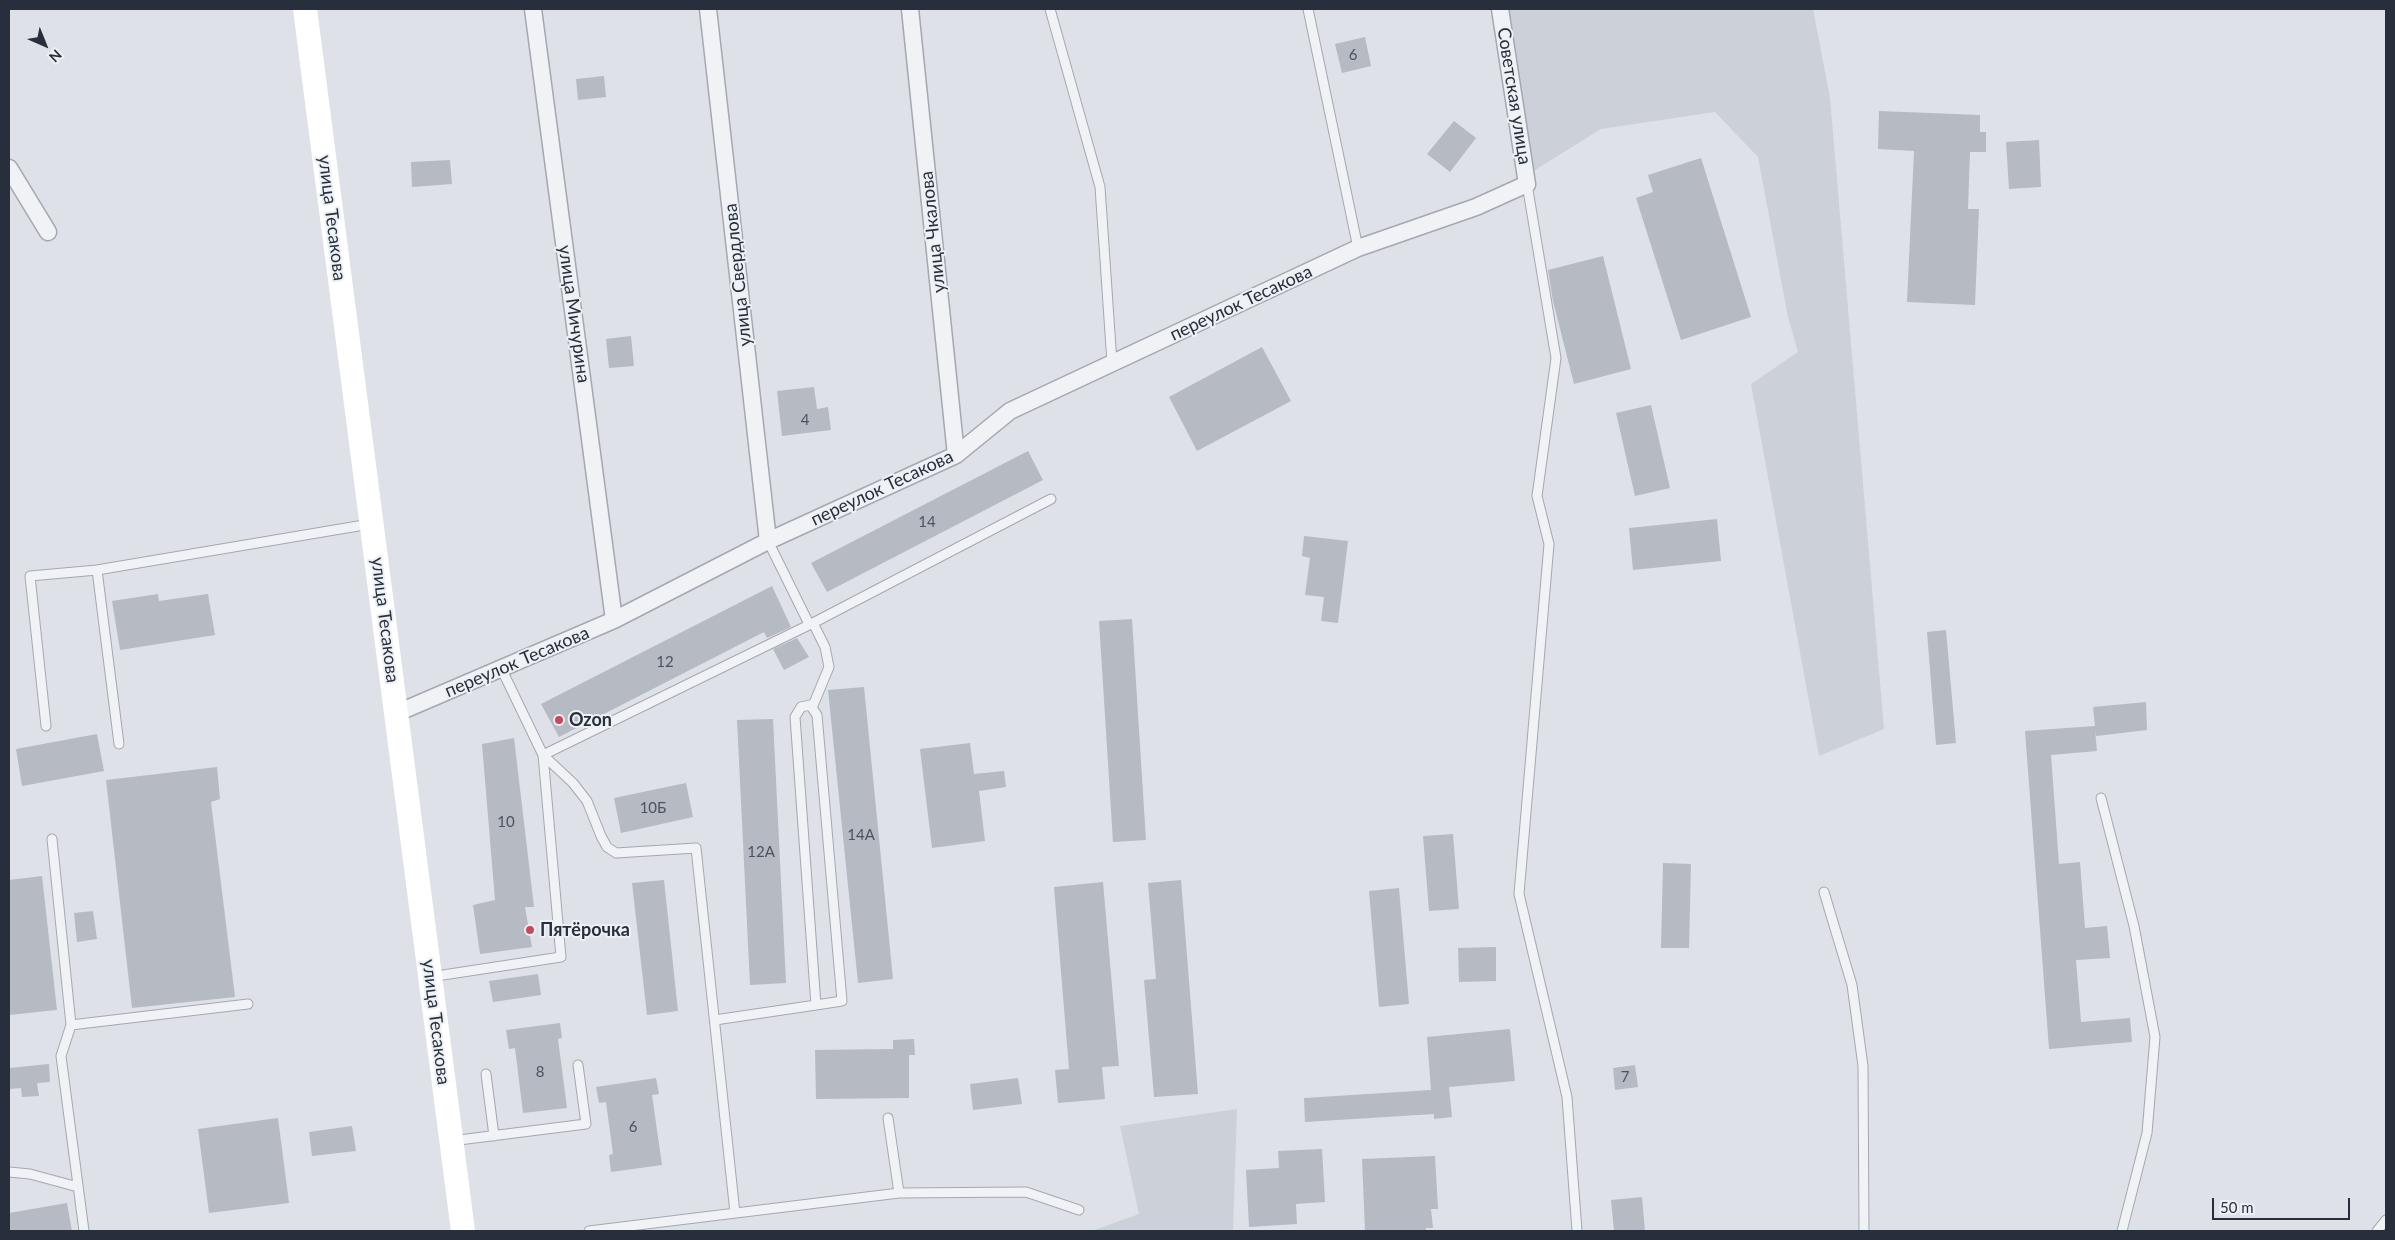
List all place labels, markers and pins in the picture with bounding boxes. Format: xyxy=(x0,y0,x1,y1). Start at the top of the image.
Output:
place label: Ozon xyxy=(569,709,612,731)
marker: Ozon xyxy=(553,714,565,726)
place label: Пятёрочка xyxy=(540,919,630,941)
marker: Пятёрочка xyxy=(524,924,536,936)

